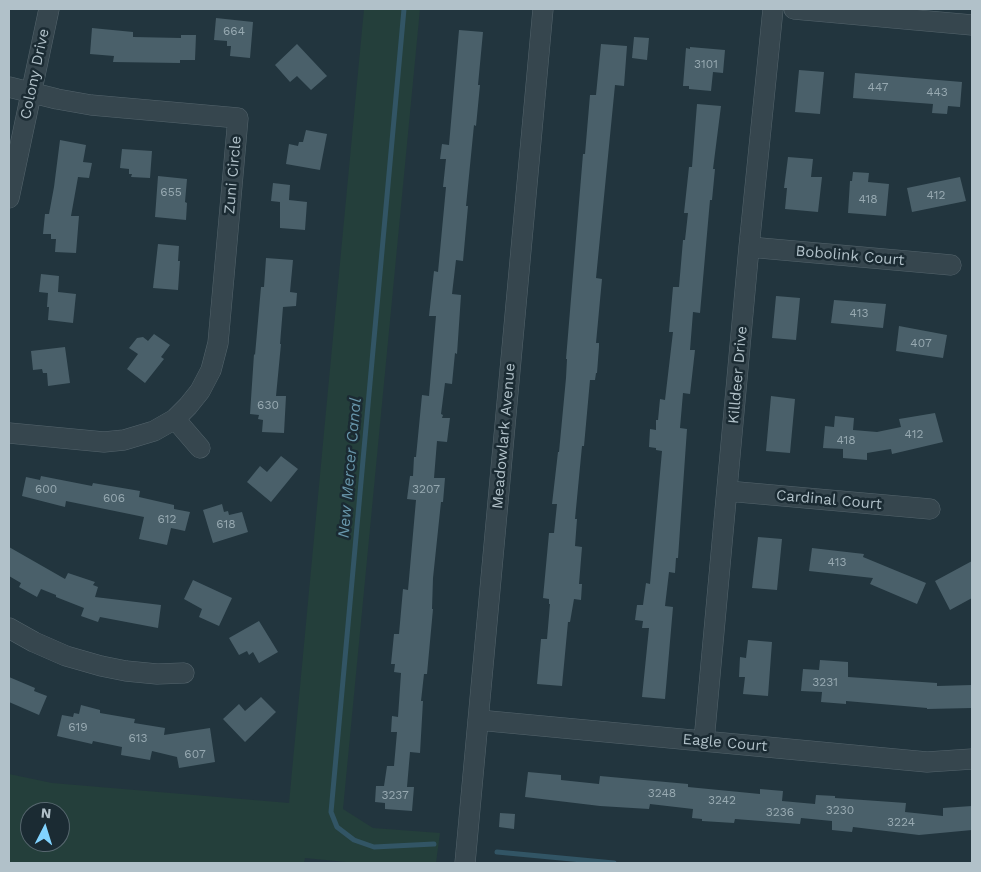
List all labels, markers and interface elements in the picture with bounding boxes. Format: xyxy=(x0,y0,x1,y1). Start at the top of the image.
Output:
house number: 664 xyxy=(223,24,245,38)
street label: Colony Drive xyxy=(17,27,53,121)
house number: 3101 xyxy=(694,57,718,71)
house number: 447 xyxy=(868,80,888,94)
house number: 443 xyxy=(926,85,948,99)
street label: Zuni Circle xyxy=(221,135,245,215)
house number: 655 xyxy=(160,185,182,199)
house number: 412 xyxy=(927,188,945,202)
house number: 418 xyxy=(858,192,878,206)
street label: Bobolink Court xyxy=(795,242,905,270)
house number: 413 xyxy=(850,306,868,320)
street label: Killdeer Drive xyxy=(725,325,751,425)
house number: 407 xyxy=(910,336,932,350)
street label: Meadowlark Avenue xyxy=(489,362,519,510)
water label: New Mercer Canal xyxy=(334,397,366,539)
house number: 630 xyxy=(257,398,279,412)
house number: 412 xyxy=(905,427,923,441)
house number: 418 xyxy=(836,433,856,447)
house number: 600 xyxy=(35,482,57,496)
house number: 3207 xyxy=(412,482,440,496)
street label: Cardinal Court xyxy=(775,486,883,514)
house number: 606 xyxy=(103,491,125,505)
house number: 612 xyxy=(158,512,176,526)
house number: 618 xyxy=(216,517,236,531)
house number: 413 xyxy=(828,555,846,569)
house number: 3231 xyxy=(812,675,838,689)
house number: 619 xyxy=(68,720,88,734)
street label: Eagle Court xyxy=(682,730,768,756)
house number: 613 xyxy=(129,731,147,745)
house number: 607 xyxy=(184,747,206,761)
house number: 3248 xyxy=(648,786,676,800)
house number: 3237 xyxy=(381,788,409,802)
house number: 3242 xyxy=(708,793,736,807)
north arrow xyxy=(20,802,70,852)
house number: 3230 xyxy=(826,803,854,817)
text: N xyxy=(40,805,52,821)
house number: 3236 xyxy=(766,805,794,819)
house number: 3224 xyxy=(887,815,915,829)

